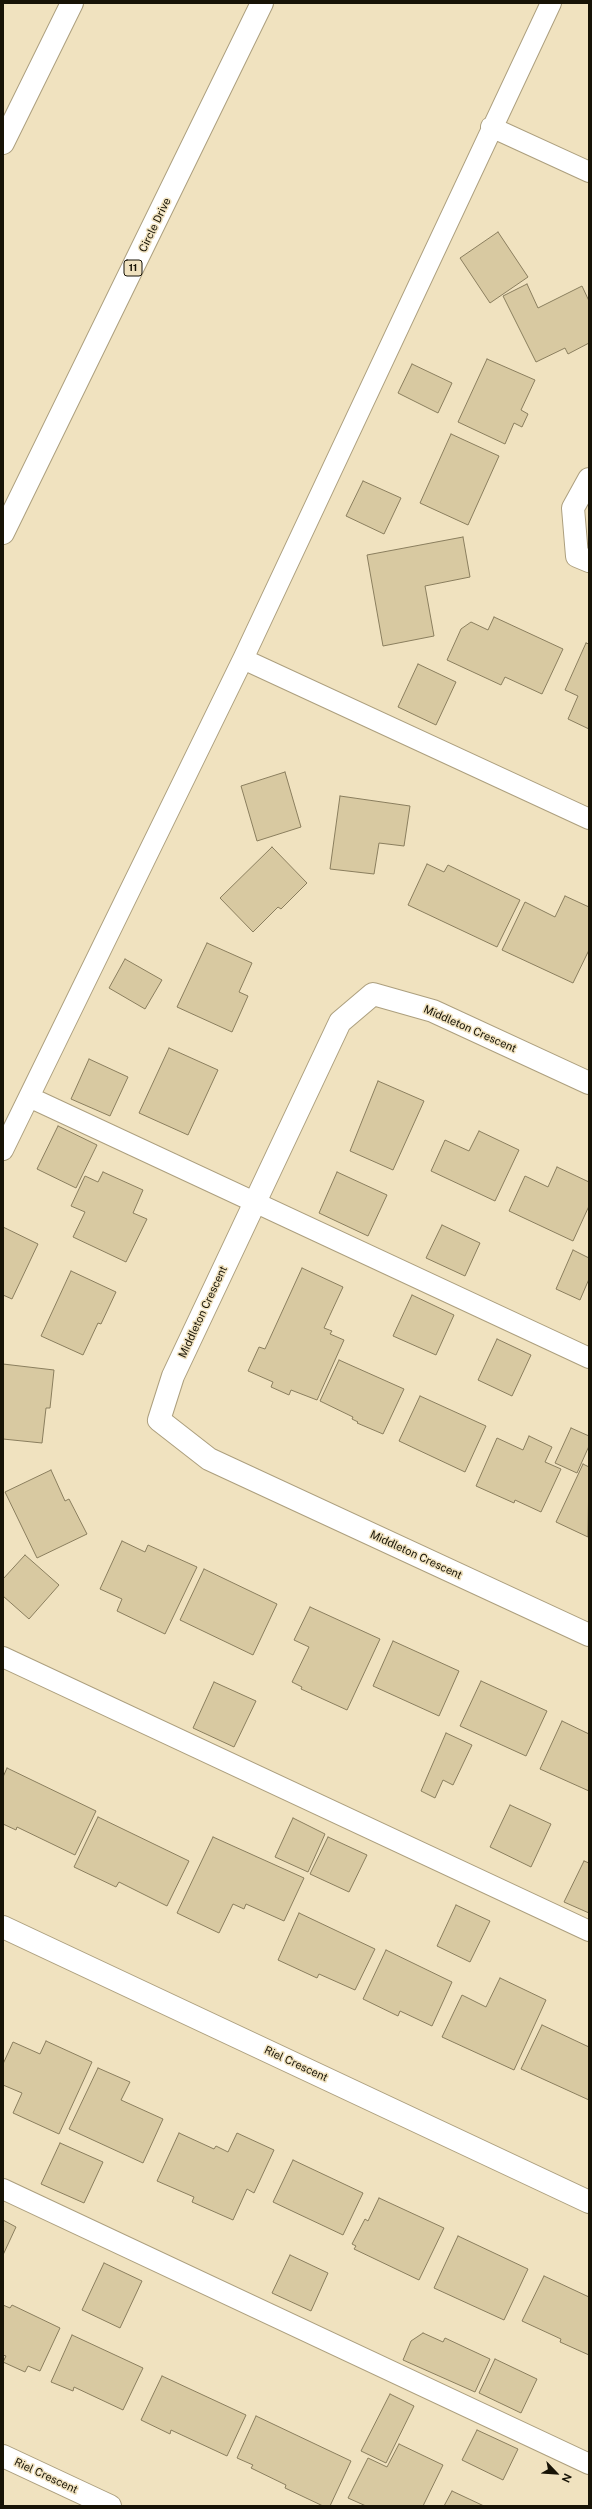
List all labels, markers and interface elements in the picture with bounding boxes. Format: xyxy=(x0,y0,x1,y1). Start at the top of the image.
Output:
street label: Circle Drive xyxy=(136,196,174,254)
road number: 11 xyxy=(124,260,142,276)
street label: Middleton Crescent xyxy=(422,1003,518,1055)
street label: Middleton Crescent xyxy=(176,1264,230,1360)
street label: Middleton Crescent xyxy=(368,1528,464,1582)
street label: Riel Crescent xyxy=(262,2044,330,2084)
north arrow xyxy=(536,2453,576,2493)
street label: Riel Crescent xyxy=(12,2456,80,2496)
text: N xyxy=(560,2472,574,2485)

